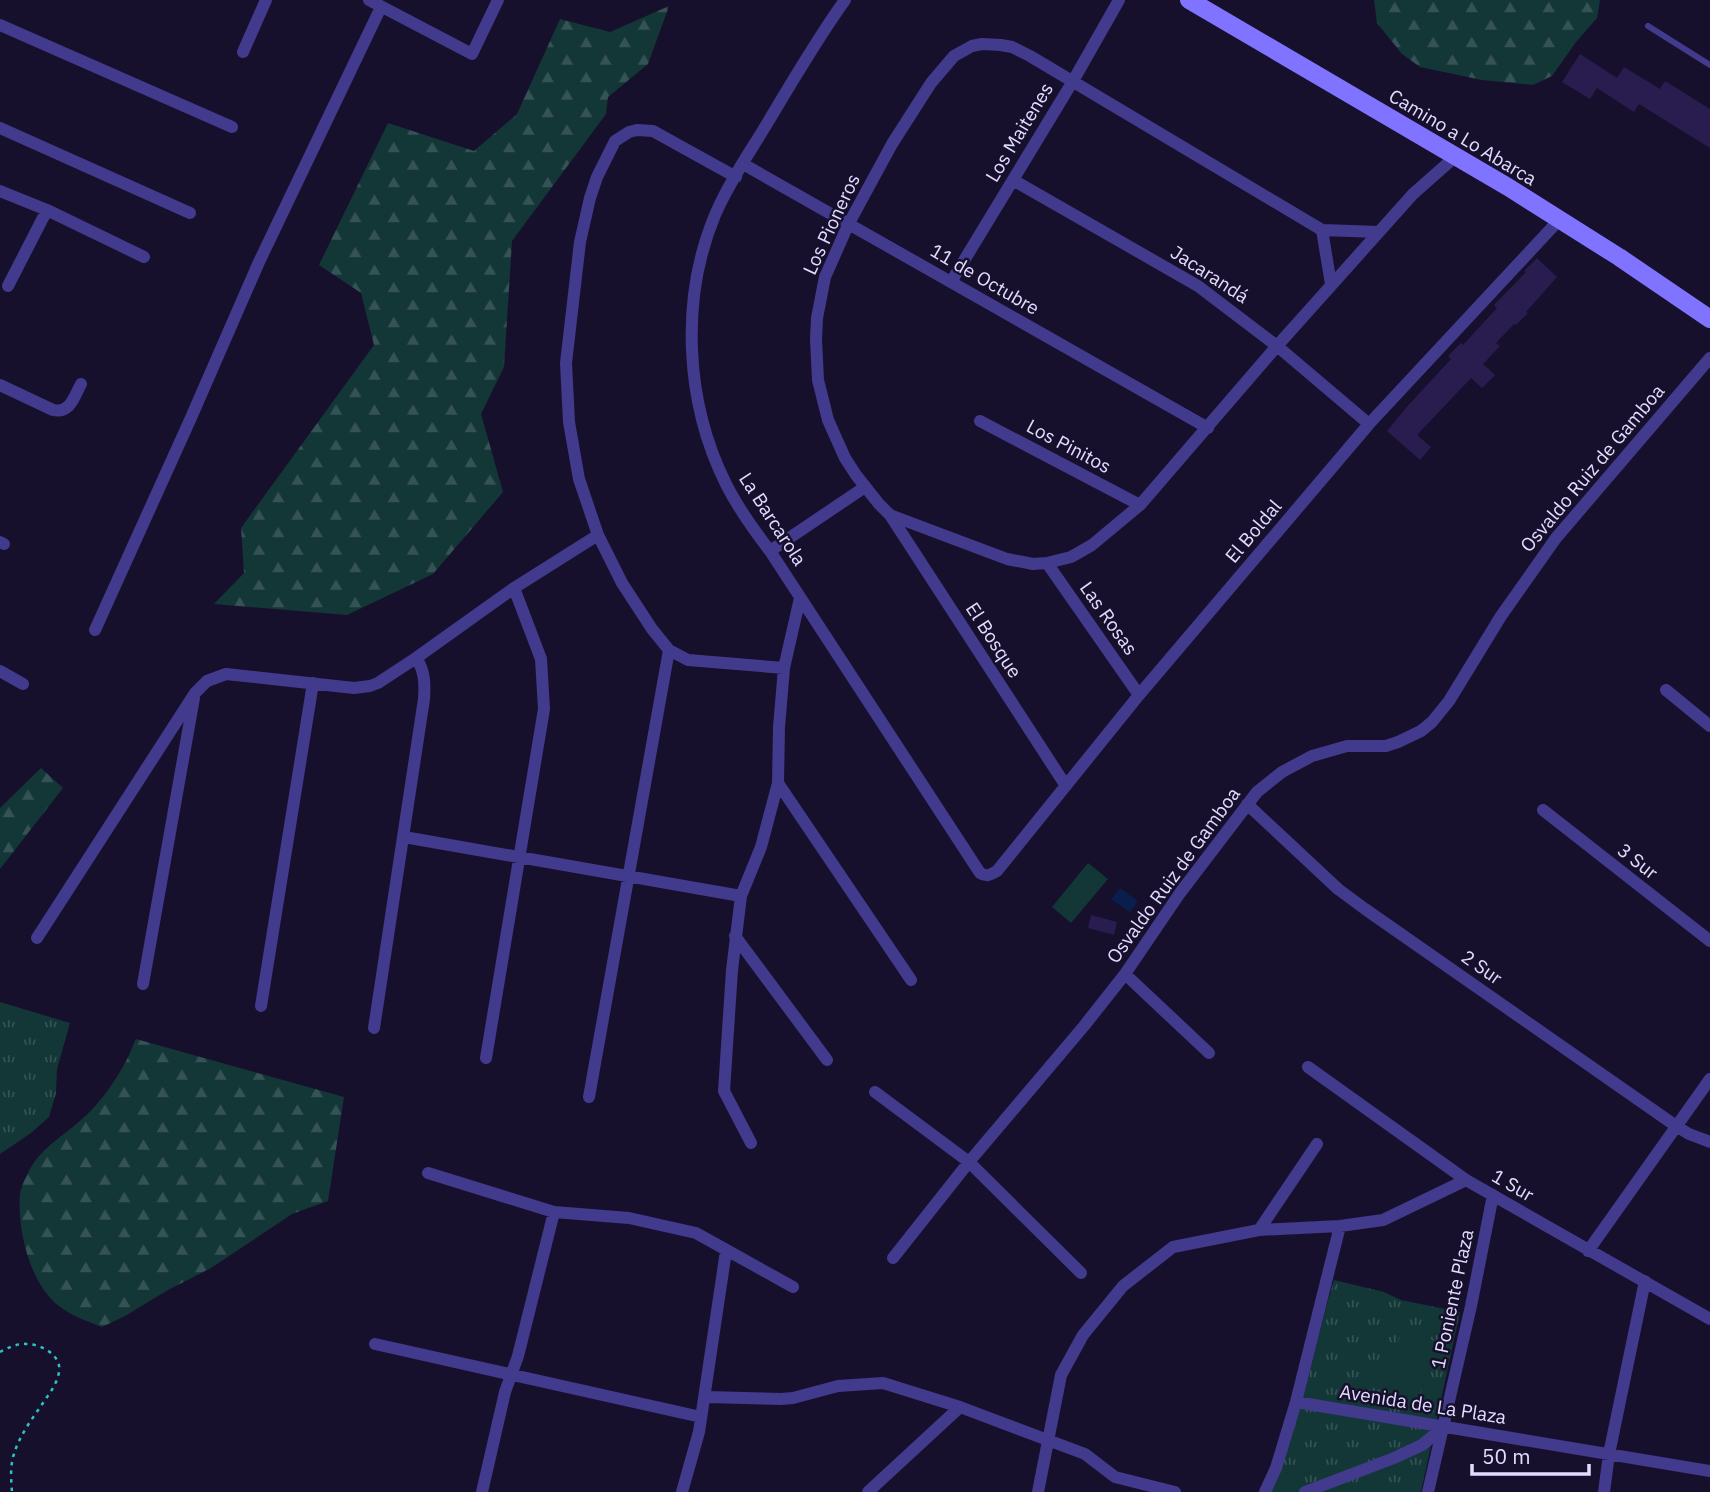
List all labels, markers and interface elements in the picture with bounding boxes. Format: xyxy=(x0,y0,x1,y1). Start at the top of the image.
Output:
street label: Los Maitenes xyxy=(980,78,1058,186)
street label: Camino a Lo Abarca xyxy=(1385,83,1541,191)
street label: Los Pioneros xyxy=(797,170,865,278)
street label: 11 de Octubre xyxy=(926,238,1044,320)
street label: Jacarandá xyxy=(1166,240,1254,308)
street label: Osvaldo Ruiz de Gamboa xyxy=(1515,379,1669,557)
street label: Los Pinitos xyxy=(1023,414,1115,478)
street label: La Barcarola xyxy=(734,468,812,570)
street label: El Boldal xyxy=(1220,494,1286,568)
street label: Las Rosas xyxy=(1075,576,1143,660)
street label: El Bosque xyxy=(961,598,1027,682)
street label: Osvaldo Ruiz de Gamboa xyxy=(1101,782,1245,968)
street label: 3 Sur xyxy=(1613,838,1663,884)
street label: 2 Sur xyxy=(1457,944,1507,990)
street label: 1 Sur xyxy=(1488,1163,1538,1207)
street label: 1 Poniente Plaza xyxy=(1426,1227,1478,1371)
street label: Avenida de La Plaza xyxy=(1338,1379,1508,1429)
scale bar xyxy=(1472,1432,1589,1476)
text: 50 m xyxy=(1482,1442,1531,1470)

